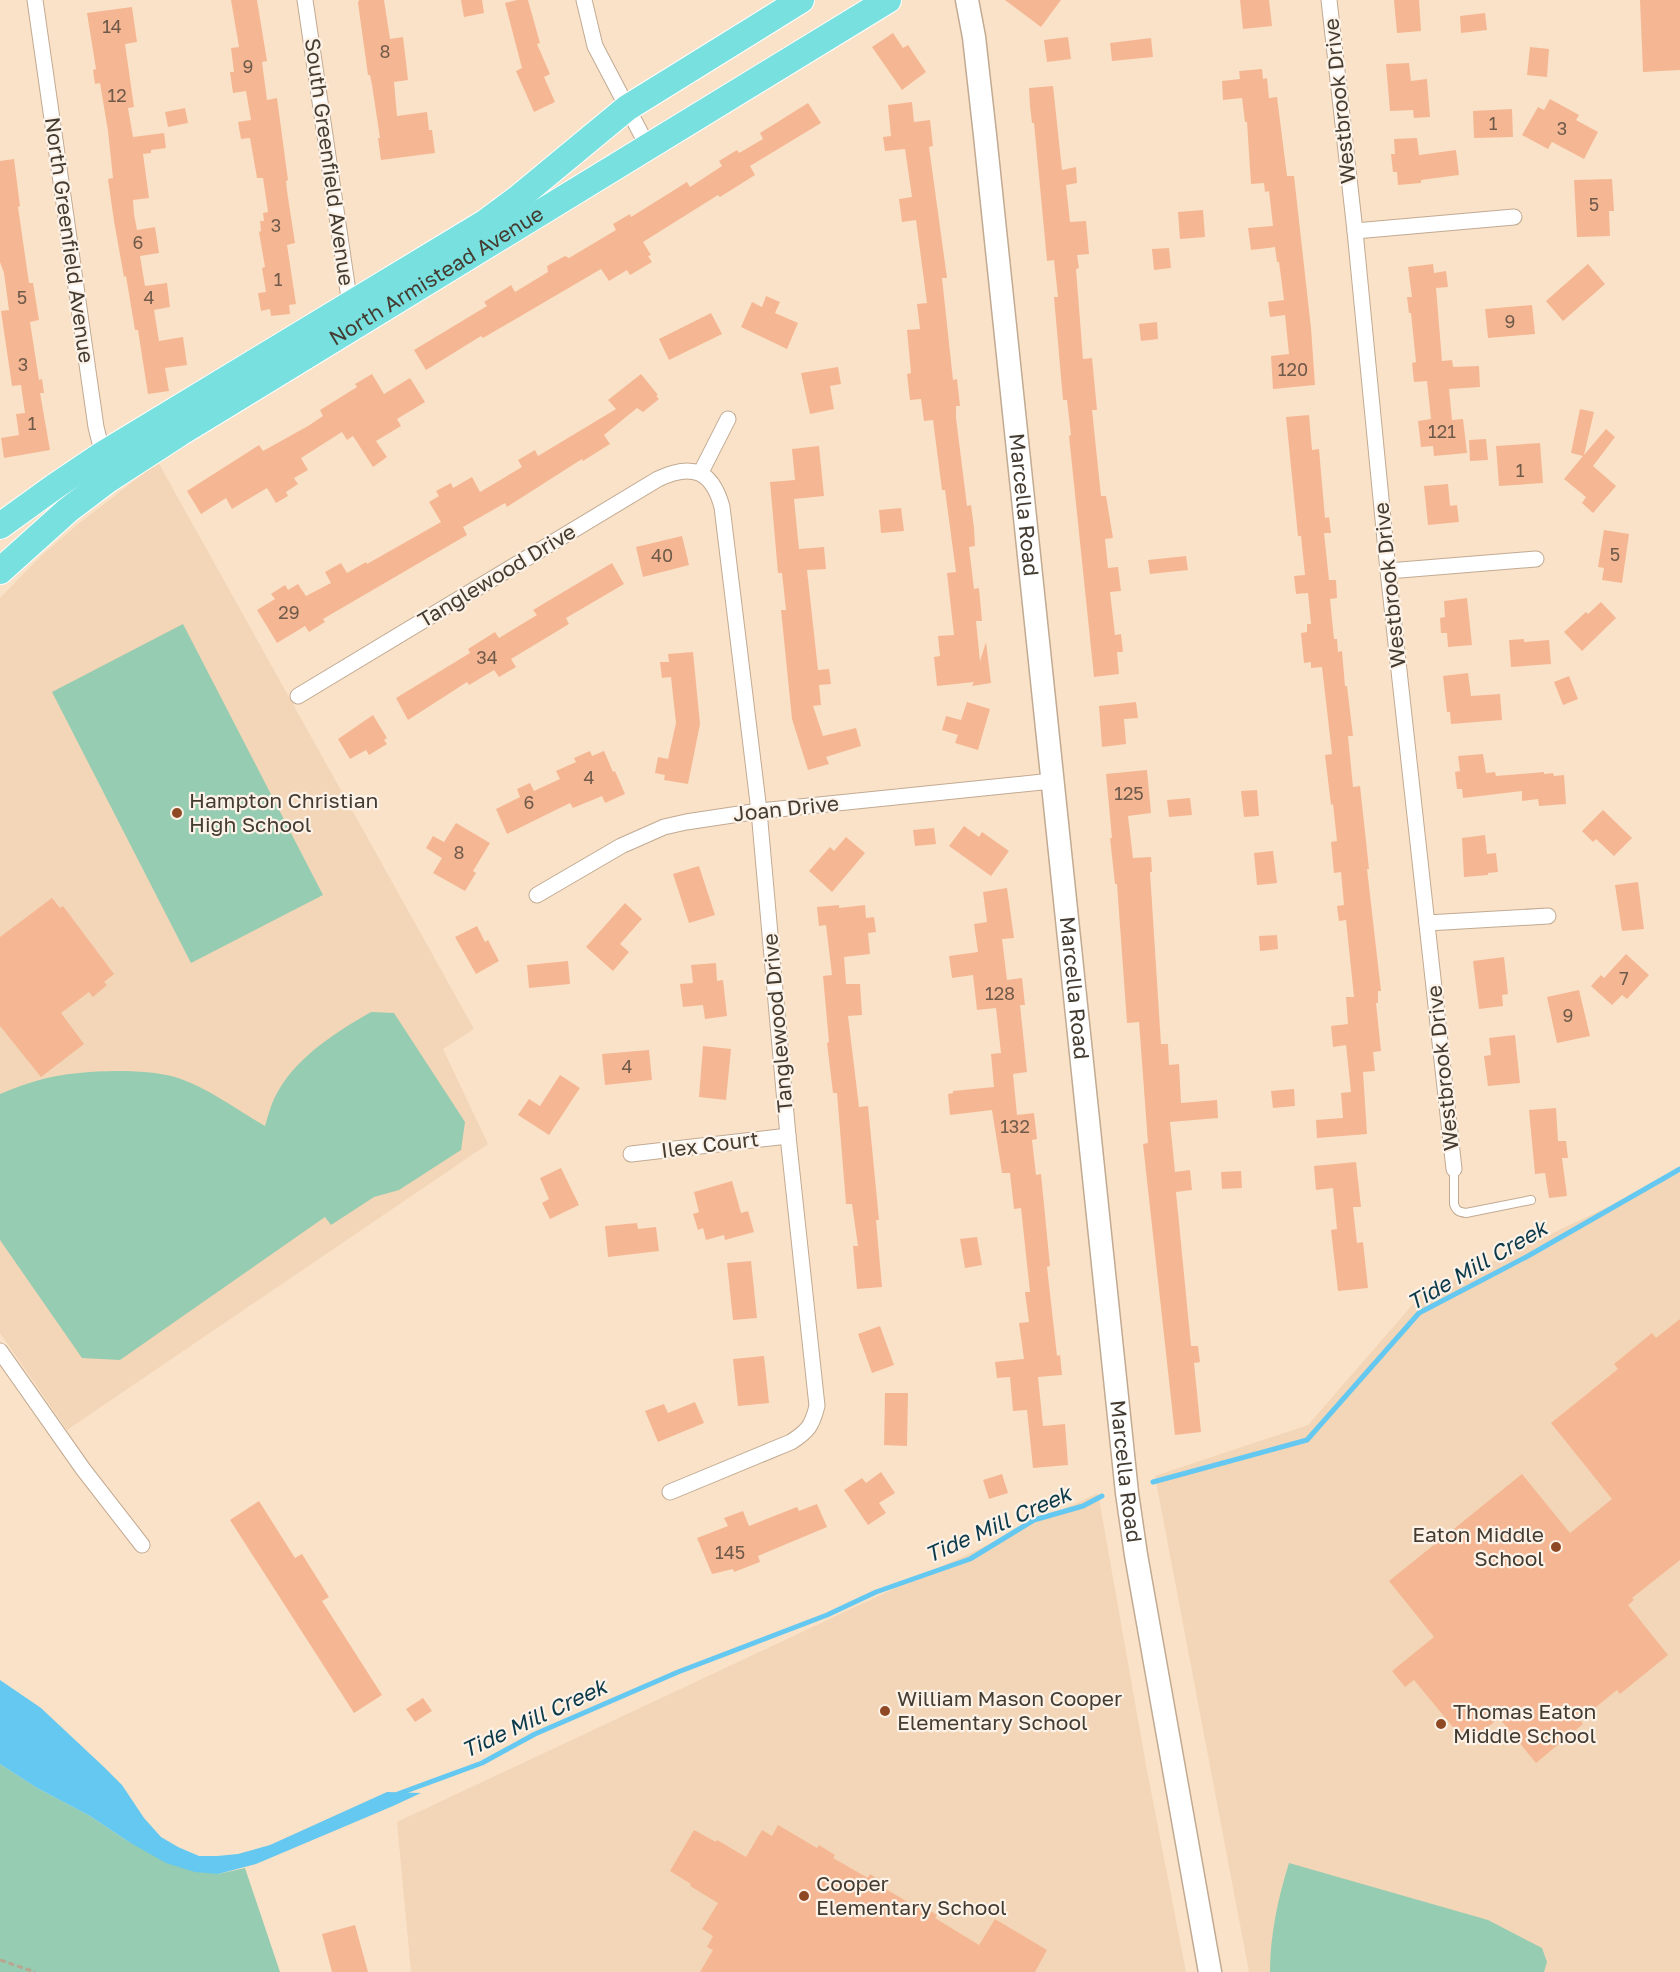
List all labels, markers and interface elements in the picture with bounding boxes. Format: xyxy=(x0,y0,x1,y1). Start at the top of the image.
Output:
house number: 14 xyxy=(102,15,122,37)
street label: Westbrook Drive xyxy=(1317,17,1361,185)
street label: South Greenfield Avenue xyxy=(300,36,360,287)
house number: 8 xyxy=(380,40,390,62)
house number: 9 xyxy=(243,55,253,77)
house number: 12 xyxy=(107,84,127,106)
house number: 1 xyxy=(1489,112,1498,134)
street label: North Greenfield Avenue xyxy=(40,115,100,365)
house number: 3 xyxy=(1557,117,1567,139)
house number: 5 xyxy=(1589,193,1599,215)
street label: North Armistead Avenue xyxy=(324,200,548,351)
house number: 3 xyxy=(271,214,281,236)
house number: 6 xyxy=(133,231,143,253)
house number: 1 xyxy=(274,268,283,290)
house number: 5 xyxy=(17,286,27,308)
house number: 4 xyxy=(144,286,155,308)
house number: 9 xyxy=(1505,310,1515,332)
house number: 3 xyxy=(18,353,28,375)
house number: 120 xyxy=(1278,358,1308,380)
house number: 1 xyxy=(28,412,37,434)
house number: 121 xyxy=(1428,420,1456,442)
street label: Marcella Road xyxy=(1004,432,1045,577)
house number: 1 xyxy=(1516,459,1525,481)
street label: Westbrook Drive xyxy=(1367,501,1411,669)
street label: Tanglewood Drive xyxy=(413,518,580,633)
house number: 5 xyxy=(1610,543,1620,565)
house number: 40 xyxy=(651,544,673,566)
house number: 29 xyxy=(278,601,300,623)
house number: 34 xyxy=(476,646,498,668)
house number: 4 xyxy=(584,766,595,788)
house number: 125 xyxy=(1114,782,1144,804)
place label: Hampton Christian High School xyxy=(189,787,378,837)
street label: Joan Drive xyxy=(732,790,840,826)
house number: 6 xyxy=(524,791,534,813)
marker: Hampton Christian High School xyxy=(170,806,184,820)
house number: 8 xyxy=(454,841,464,863)
street label: Marcella Road xyxy=(1055,915,1096,1061)
street label: Tanglewood Drive xyxy=(756,933,798,1114)
house number: 7 xyxy=(1619,967,1629,989)
house number: 128 xyxy=(985,982,1015,1004)
street label: Westbrook Drive xyxy=(1420,984,1464,1152)
house number: 9 xyxy=(1563,1004,1573,1026)
house number: 4 xyxy=(622,1055,633,1077)
house number: 132 xyxy=(1000,1115,1030,1137)
street label: Ilex Court xyxy=(660,1125,760,1163)
water label: Tide Mill Creek xyxy=(1402,1212,1554,1316)
street label: Marcella Road xyxy=(1105,1399,1148,1544)
water label: Tide Mill Creek xyxy=(921,1478,1077,1568)
place label: Eaton Middle School xyxy=(1412,1521,1544,1571)
marker: Eaton Middle School xyxy=(1549,1540,1563,1554)
house number: 145 xyxy=(715,1541,745,1563)
water label: Tide Mill Creek xyxy=(457,1671,613,1763)
place label: William Mason Cooper Elementary School xyxy=(897,1685,1122,1735)
place label: Thomas Eaton Middle School xyxy=(1453,1698,1597,1748)
marker: William Mason Cooper Elementary School xyxy=(878,1704,892,1718)
marker: Thomas Eaton Middle School xyxy=(1434,1717,1448,1731)
place label: Cooper Elementary School xyxy=(816,1870,1007,1920)
marker: Cooper Elementary School xyxy=(797,1889,811,1903)

